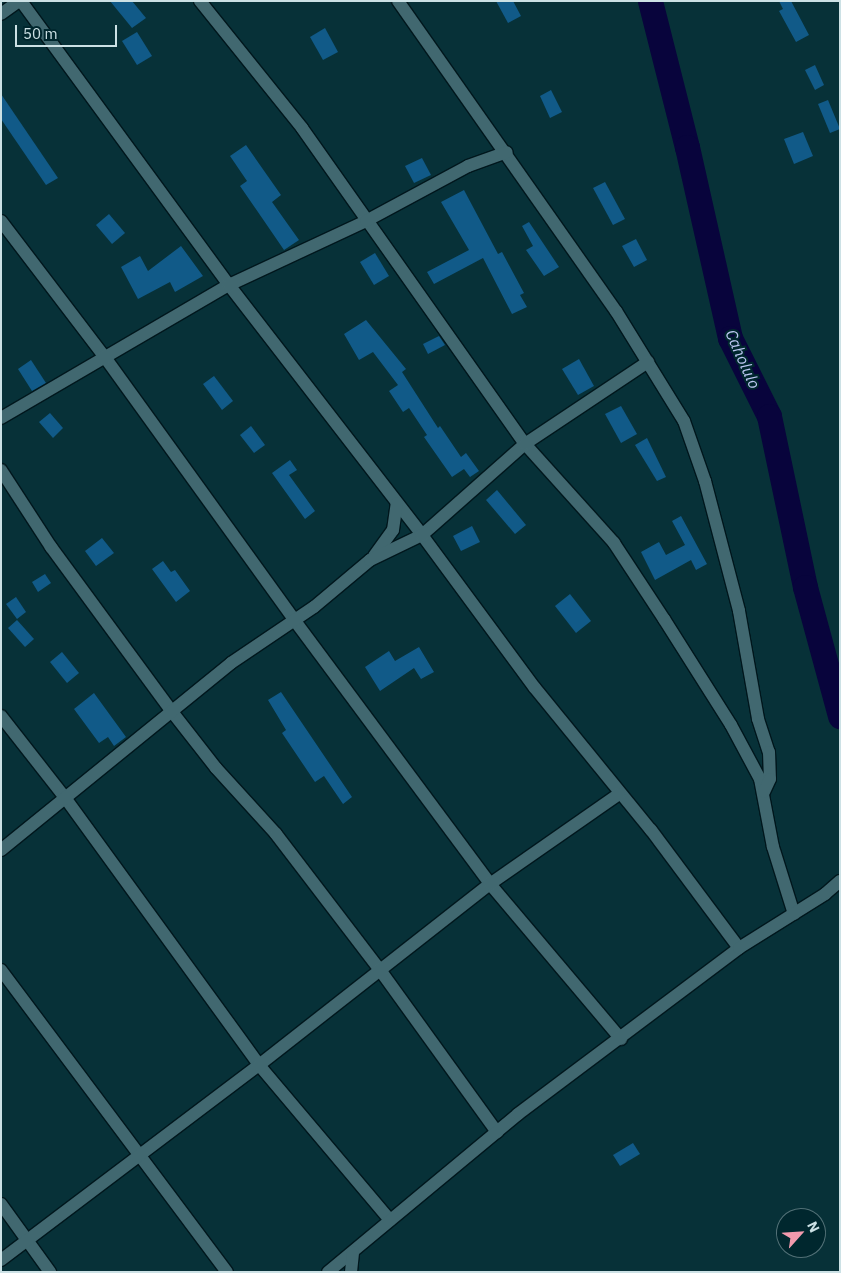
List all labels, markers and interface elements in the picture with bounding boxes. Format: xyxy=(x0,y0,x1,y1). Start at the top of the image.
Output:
scale bar xyxy=(18,15,120,47)
text: 50 m xyxy=(23,24,58,43)
water label: Caholulo xyxy=(721,326,765,392)
north arrow xyxy=(776,1208,826,1258)
text: N xyxy=(803,1218,824,1235)

